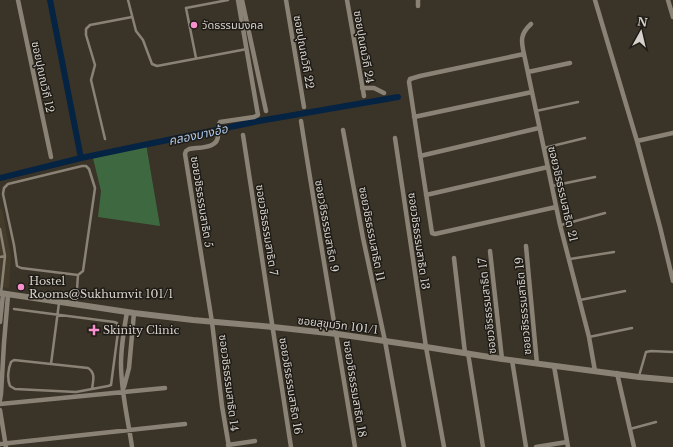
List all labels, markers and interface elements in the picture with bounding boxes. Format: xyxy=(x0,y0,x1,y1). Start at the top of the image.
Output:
street label: ซอยปุณณวิถี 24 xyxy=(351,9,377,85)
north arrow xyxy=(621,12,661,52)
street label: ซอยปุณณวิถี 22 xyxy=(291,14,317,90)
text: N xyxy=(636,14,649,30)
place label: วัดธรรมมงคล xyxy=(202,18,263,32)
marker: วัดธรรมมงคล xyxy=(189,20,199,30)
street label: ซอยปุณณวิถี 12 xyxy=(29,40,57,114)
water label: คลองบางอ้อ xyxy=(167,121,230,148)
street label: ซอยวชิรธรรมสาธิต 21 xyxy=(545,145,581,243)
street label: ซอยวชิรธรรมสาธิต 5 xyxy=(188,155,216,249)
street label: ซอยวชิรธรรมสาธิต 9 xyxy=(312,179,342,273)
street label: ซอยวชิรธรรมสาธิต 7 xyxy=(253,184,281,277)
street label: ซอยวชิรธรรมสาธิต 11 xyxy=(356,186,388,283)
street label: ซอยวชิรธรรมสาธิต 13 xyxy=(405,192,433,291)
street label: ซอยวชิรธรรมสาธิต 19 xyxy=(512,256,534,356)
street label: ซอยวชิรธรรมสาธิต 17 xyxy=(475,257,499,355)
place label: Hostel Rooms@Sukhumvit 101/1 xyxy=(29,274,173,301)
marker: Hostel Rooms@Sukhumvit 101/1 xyxy=(16,282,26,292)
street label: ซอยสุขุมวิท 101/1 xyxy=(297,313,379,337)
place label: Skinity Clinic xyxy=(103,323,179,337)
marker: Skinity Clinic xyxy=(88,324,100,336)
street label: ซอยวชิรธรรมสาธิต 14 xyxy=(216,334,242,432)
street label: ซอยวชิรธรรมสาธิต 16 xyxy=(276,336,306,436)
street label: ซอยวชิรธรรมสาธิต 18 xyxy=(340,340,370,438)

